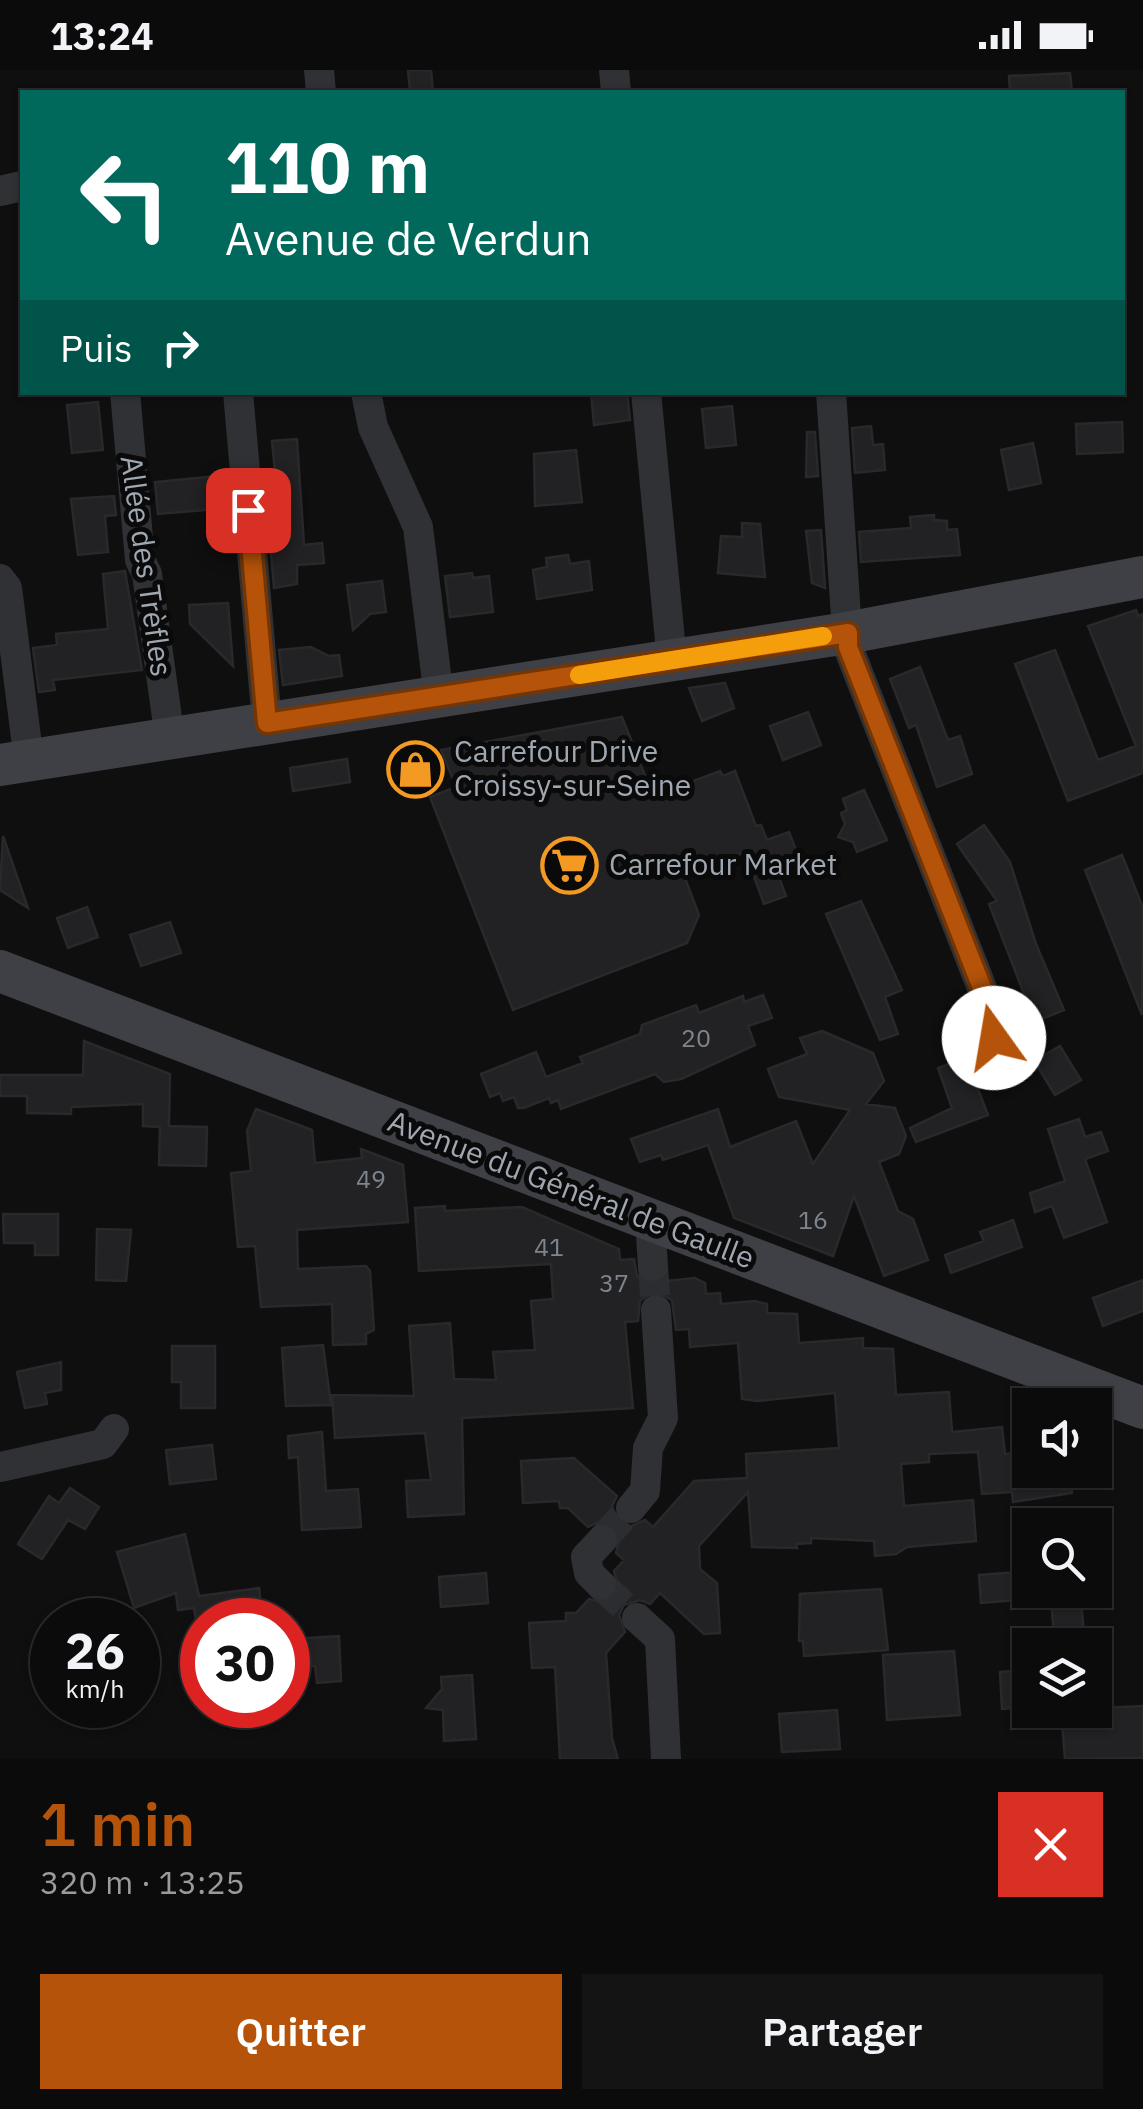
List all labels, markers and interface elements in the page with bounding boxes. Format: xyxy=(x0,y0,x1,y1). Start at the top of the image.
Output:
text: 13:24 xyxy=(50,11,154,60)
text: 110 m xyxy=(225,121,430,212)
icon: left xyxy=(60,130,190,260)
text: Avenue de Verdun xyxy=(225,209,592,267)
icon: right xyxy=(153,320,208,375)
text: Puis xyxy=(60,323,133,372)
street label: Allée des Trèfles xyxy=(113,453,182,679)
pin xyxy=(206,468,291,553)
icon: arrive xyxy=(221,483,276,538)
place label: Carrefour Drive Croissy-sur-Seine xyxy=(454,731,691,804)
shop icon: Carrefour Drive Croissy-sur-Seine xyxy=(385,739,445,799)
supermarket icon: Carrefour Market xyxy=(540,835,600,895)
place label: Carrefour Market xyxy=(609,844,837,883)
position arrow xyxy=(942,986,1046,1090)
house number: 20 xyxy=(681,1021,711,1054)
street label: Avenue du Général de Gaulle xyxy=(383,1101,760,1277)
house number: 49 xyxy=(356,1162,386,1195)
house number: 16 xyxy=(798,1203,828,1236)
house number: 41 xyxy=(534,1230,564,1263)
house number: 37 xyxy=(599,1266,629,1299)
map controls xyxy=(1012,1388,1112,1728)
button: sound xyxy=(1012,1388,1112,1488)
button: search xyxy=(1012,1508,1112,1608)
speed limit sign: 30 xyxy=(180,1598,310,1728)
text: 26 xyxy=(65,1618,125,1683)
button: layers xyxy=(1012,1628,1112,1728)
text: km/h xyxy=(66,1672,124,1705)
text: 1 min xyxy=(40,1784,195,1863)
button: close xyxy=(998,1792,1103,1897)
text: 320 m · 13:25 xyxy=(40,1861,245,1903)
button: Quitter xyxy=(40,1974,562,2089)
button: Partager xyxy=(582,1974,1103,2089)

